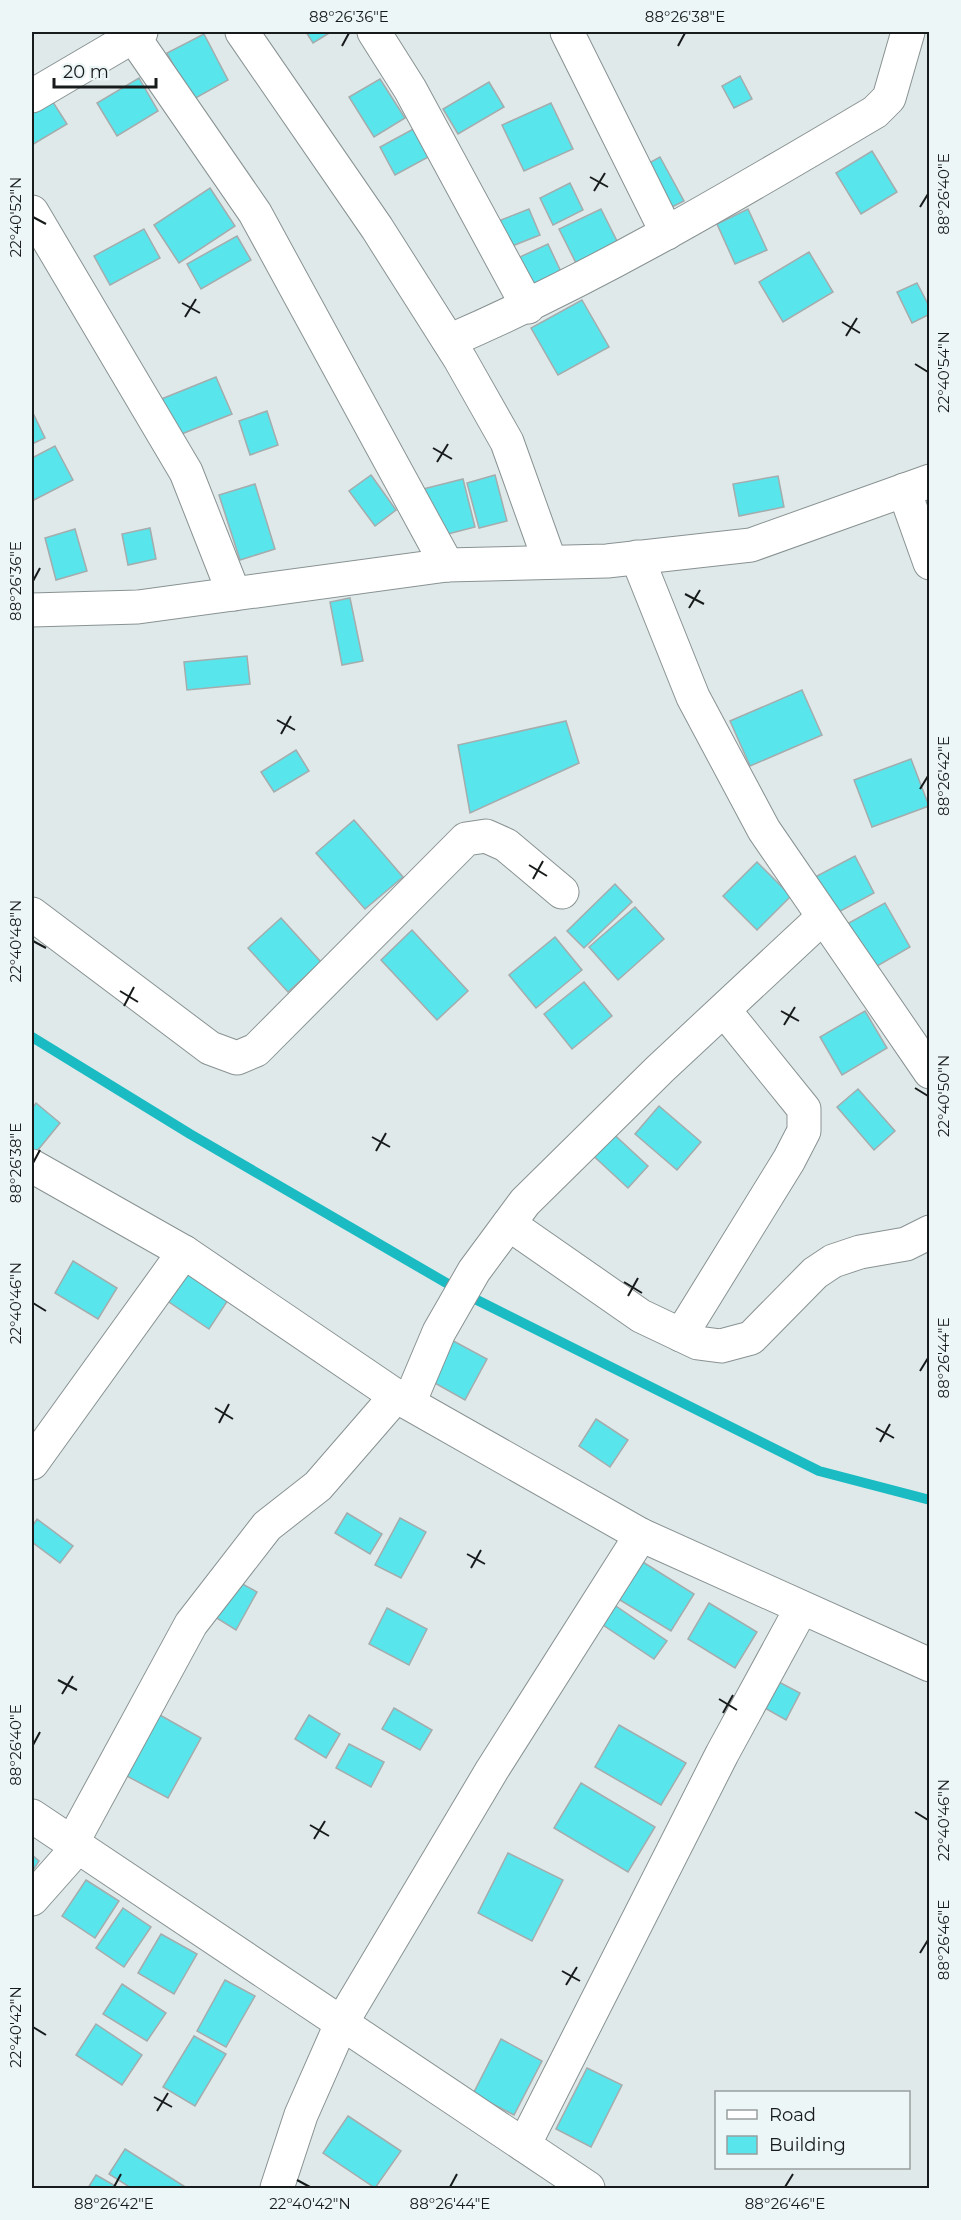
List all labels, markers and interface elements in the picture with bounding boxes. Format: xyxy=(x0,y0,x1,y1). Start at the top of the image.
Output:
text: 88°26'36"E xyxy=(309,7,389,26)
text: 88°26'38"E xyxy=(645,7,725,26)
scale bar xyxy=(54,51,156,89)
text: 20 m xyxy=(63,61,109,83)
text: 88°26'40"E xyxy=(934,153,953,235)
text: 22°40'52"N xyxy=(6,177,25,257)
text: 22°40'54"N xyxy=(934,331,953,413)
text: 88°26'36"E xyxy=(6,541,25,621)
text: 88°26'42"E xyxy=(934,736,953,816)
text: 22°40'48"N xyxy=(6,900,25,982)
text: 22°40'50"N xyxy=(934,1055,953,1137)
text: 88°26'38"E xyxy=(6,1123,25,1203)
text: 22°40'46"N xyxy=(6,1262,25,1344)
text: 88°26'44"E xyxy=(934,1318,953,1398)
text: 88°26'40"E xyxy=(6,1704,25,1786)
text: 22°40'46"N xyxy=(934,1779,953,1861)
text: 88°26'46"E xyxy=(934,1900,953,1980)
text: 22°40'42"N xyxy=(6,1986,25,2068)
legend xyxy=(715,2091,910,2169)
text: Road xyxy=(769,2104,816,2126)
text: Building xyxy=(769,2134,846,2156)
text: 88°26'42"E xyxy=(74,2194,154,2213)
text: 22°40'42"N xyxy=(269,2194,351,2213)
text: 88°26'44"E xyxy=(410,2194,490,2213)
text: 88°26'46"E xyxy=(745,2194,825,2213)

